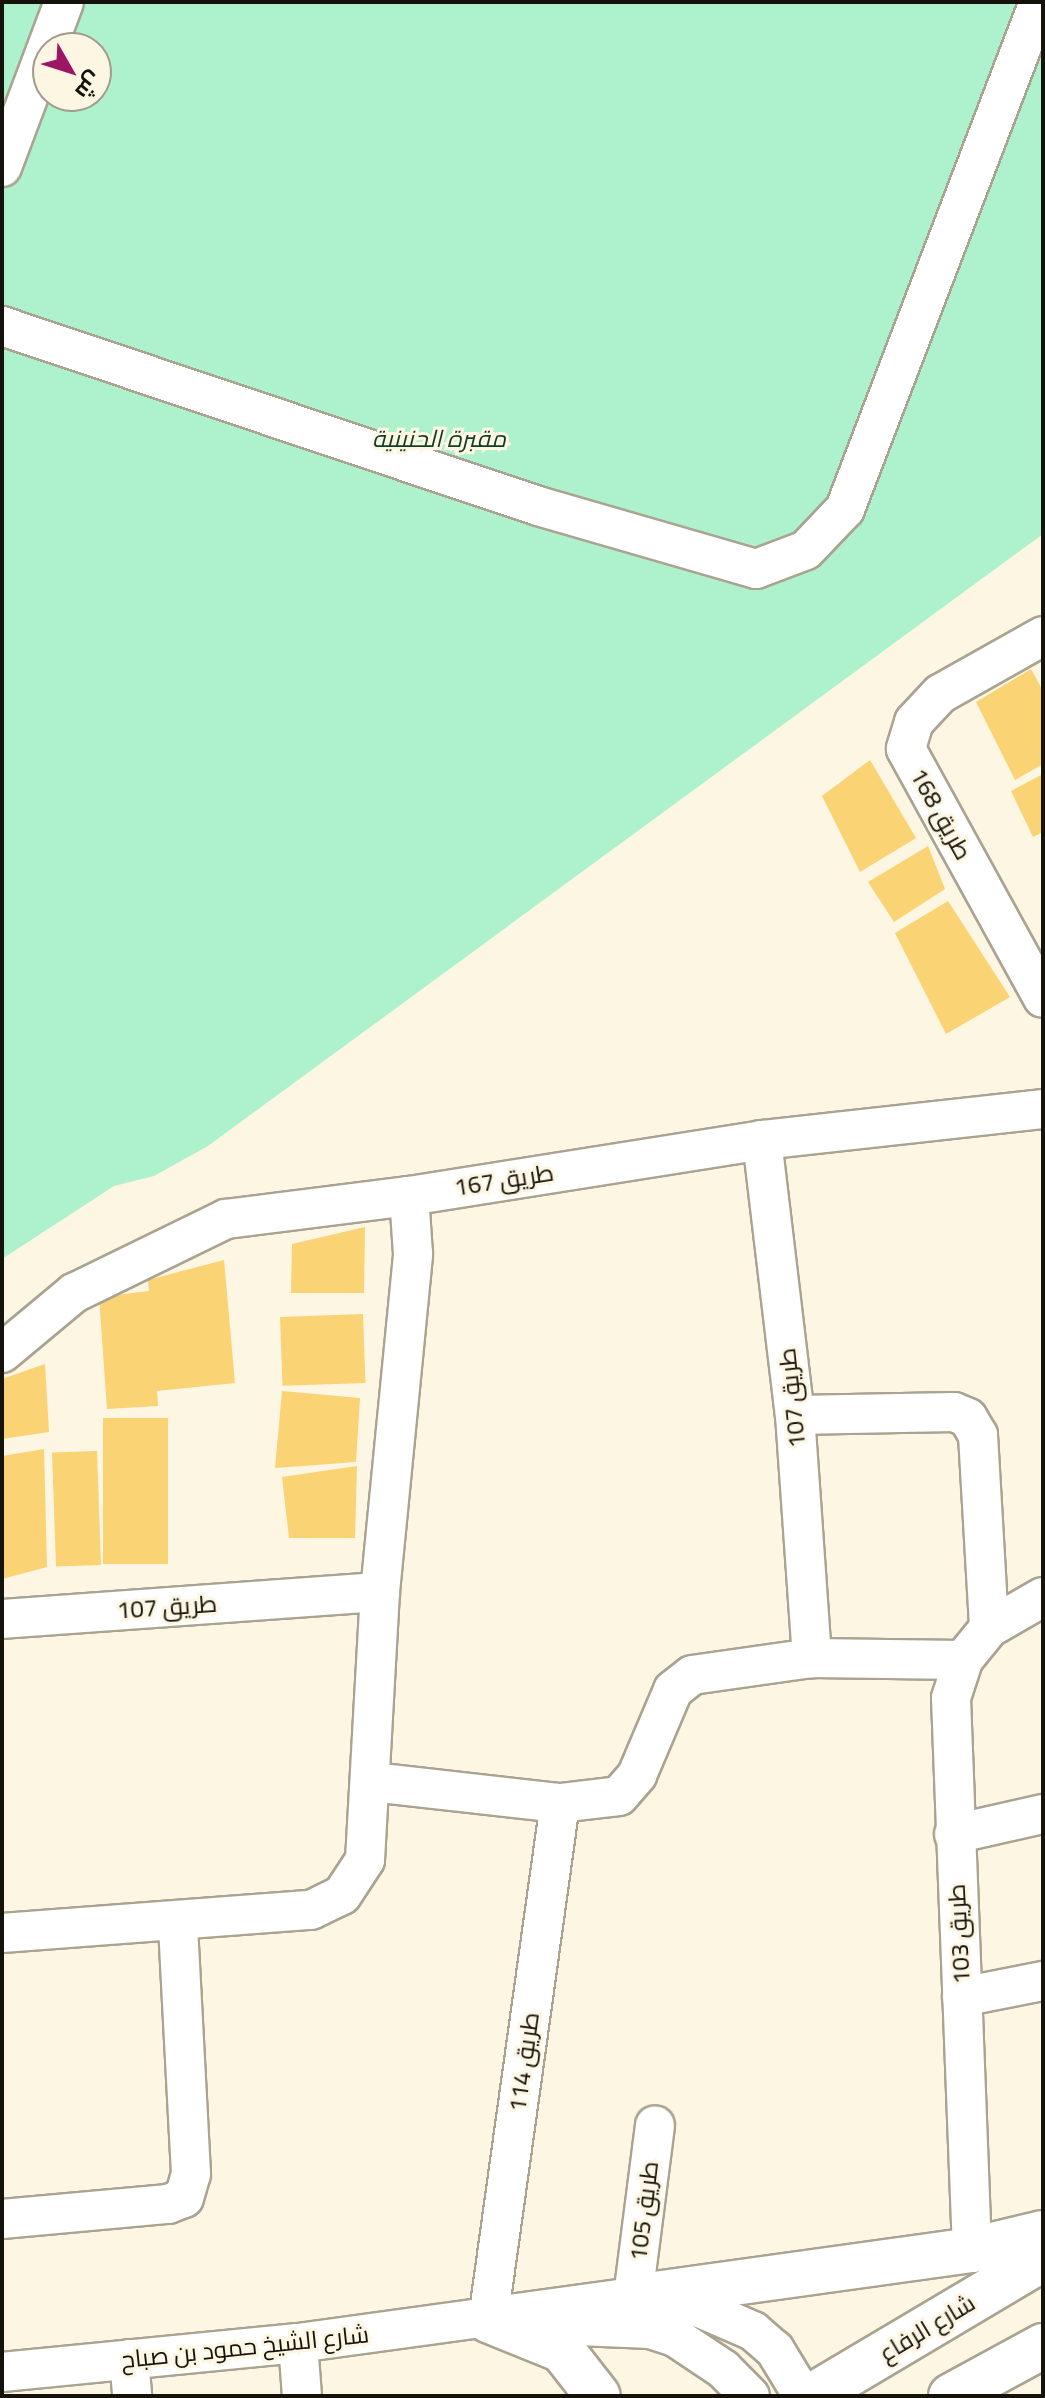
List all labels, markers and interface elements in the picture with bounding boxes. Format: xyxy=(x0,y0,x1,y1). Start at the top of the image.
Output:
north arrow xyxy=(32,32,112,112)
text: ش xyxy=(64,62,114,110)
park label: مقبرة الحنينية xyxy=(372,425,506,453)
street label: طريق 168 xyxy=(904,763,978,865)
street label: طريق 167 xyxy=(452,1158,556,1202)
street label: طريق 107 xyxy=(772,1347,812,1449)
street label: طريق 107 xyxy=(116,1589,218,1625)
street label: طريق 103 xyxy=(942,1883,976,1985)
street label: طريق 114 xyxy=(503,2010,545,2114)
street label: طريق 105 xyxy=(624,2159,664,2263)
street label: شارع الرفاع xyxy=(874,2288,980,2368)
street label: شارع الشيخ حمود بن صباح xyxy=(120,2320,370,2374)

